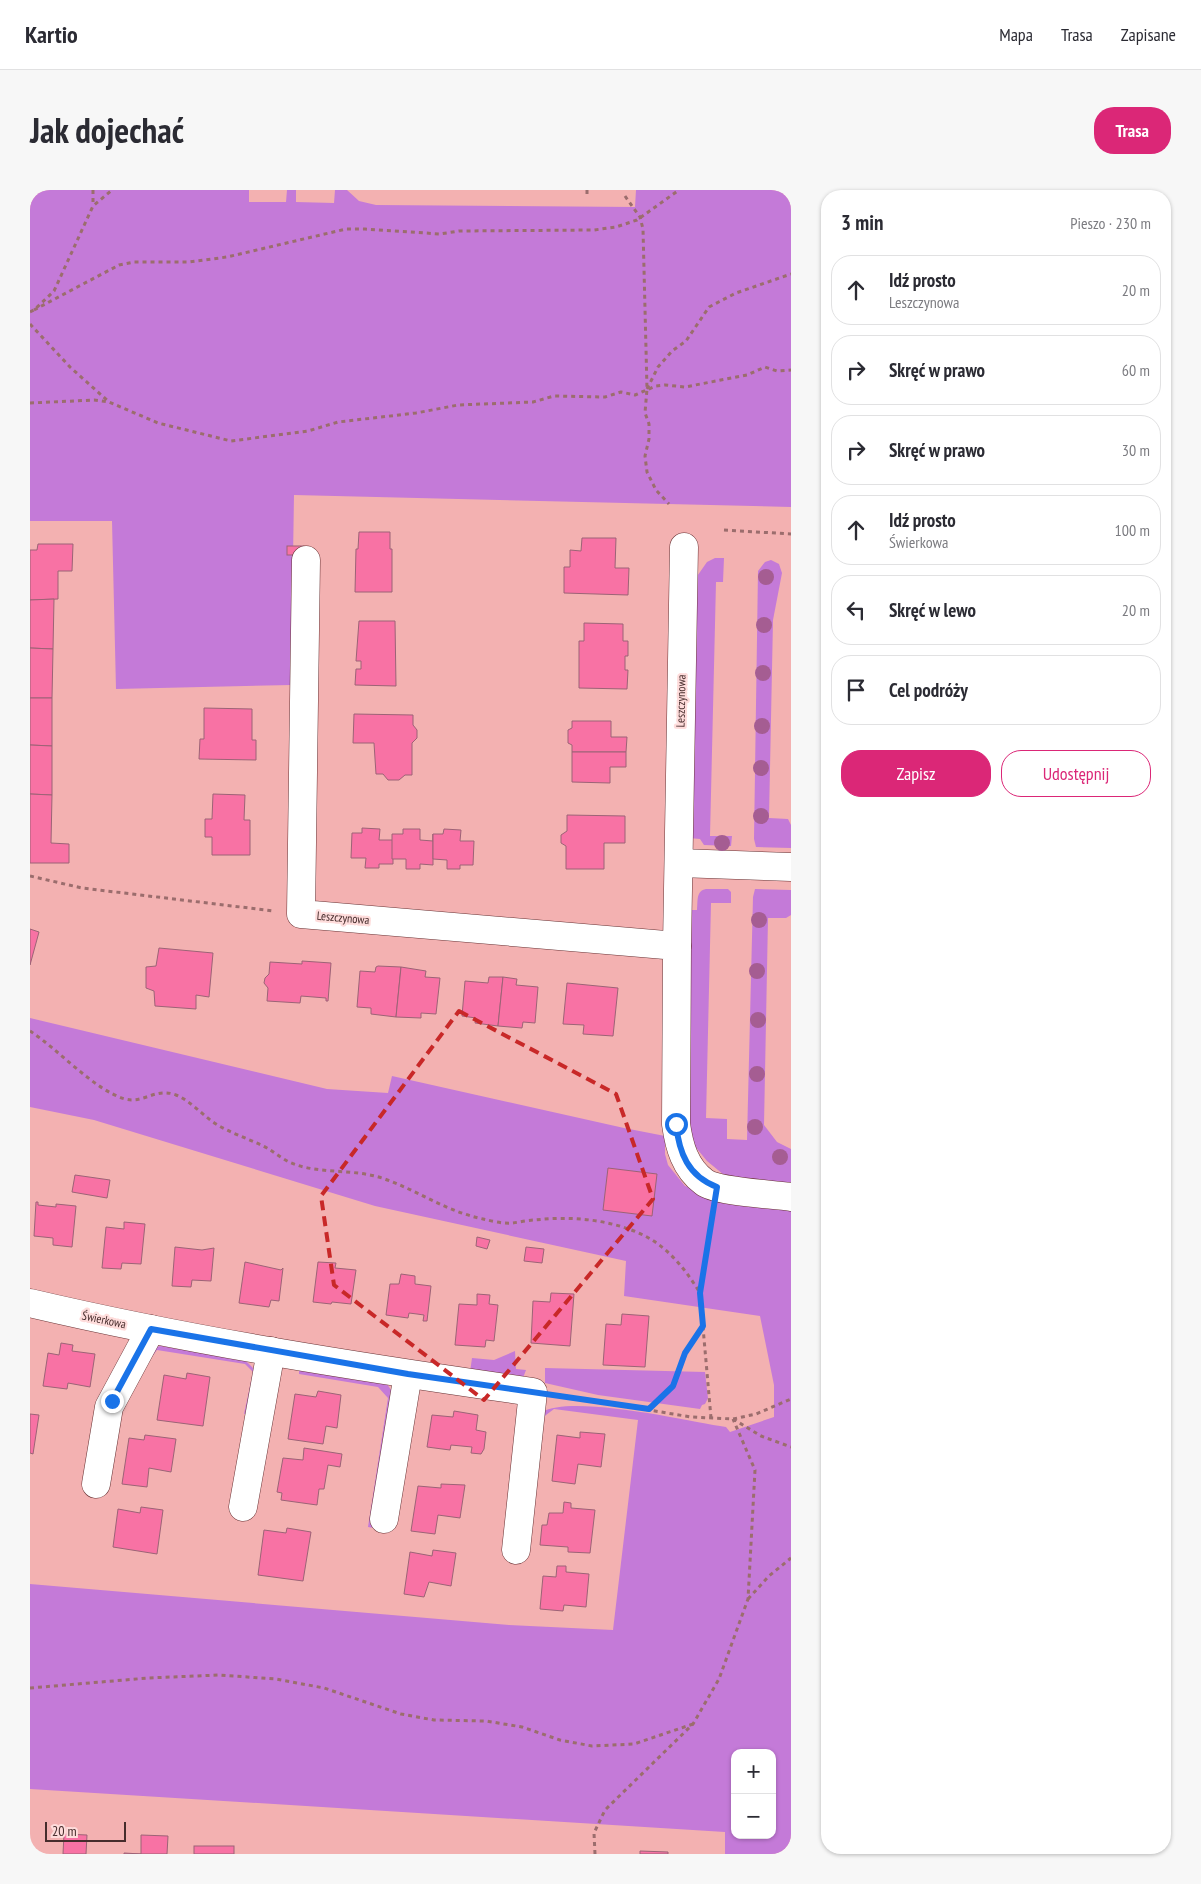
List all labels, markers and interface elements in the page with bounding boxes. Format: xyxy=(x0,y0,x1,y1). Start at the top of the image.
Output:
text: Kartio xyxy=(25,19,78,50)
text: Mapa xyxy=(999,23,1033,46)
text: Trasa xyxy=(1061,23,1093,46)
text: Zapisane xyxy=(1121,23,1176,46)
text: Jak dojechać xyxy=(30,107,184,153)
button: Trasa xyxy=(1094,107,1171,154)
text: 3 min xyxy=(841,209,883,236)
text: Pieszo · 230 m xyxy=(1070,213,1151,233)
text: Idź prosto xyxy=(889,268,956,292)
icon: ahead xyxy=(842,276,870,304)
text: 20 m xyxy=(1122,280,1150,300)
text: Leszczynowa xyxy=(889,292,959,312)
icon: right xyxy=(842,356,870,384)
text: Skręć w prawo xyxy=(889,358,985,382)
text: 60 m xyxy=(1122,360,1150,380)
icon: right xyxy=(842,436,870,464)
text: Skręć w prawo xyxy=(889,438,985,462)
text: 30 m xyxy=(1122,440,1150,460)
text: Idź prosto xyxy=(889,508,956,532)
icon: ahead xyxy=(842,516,870,544)
text: 100 m xyxy=(1115,520,1150,540)
text: Świerkowa xyxy=(889,532,948,552)
icon: left xyxy=(842,596,870,624)
text: Skręć w lewo xyxy=(889,598,976,622)
text: 20 m xyxy=(1122,600,1150,620)
street label: Leszczynowa xyxy=(673,674,688,728)
icon: arrive xyxy=(842,676,870,704)
text: Cel podróży xyxy=(889,678,968,702)
button: Zapisz xyxy=(841,750,991,797)
button: Udostępnij xyxy=(1001,750,1151,797)
street label: Leszczynowa xyxy=(316,908,370,927)
route start xyxy=(665,1113,688,1136)
street label: Świerkowa xyxy=(81,1308,128,1332)
route end xyxy=(101,1390,124,1413)
map controls xyxy=(731,1749,776,1839)
button: + xyxy=(731,1749,776,1794)
button: − xyxy=(731,1794,776,1839)
scale bar xyxy=(45,1819,126,1842)
text: 20 m xyxy=(52,1822,77,1840)

